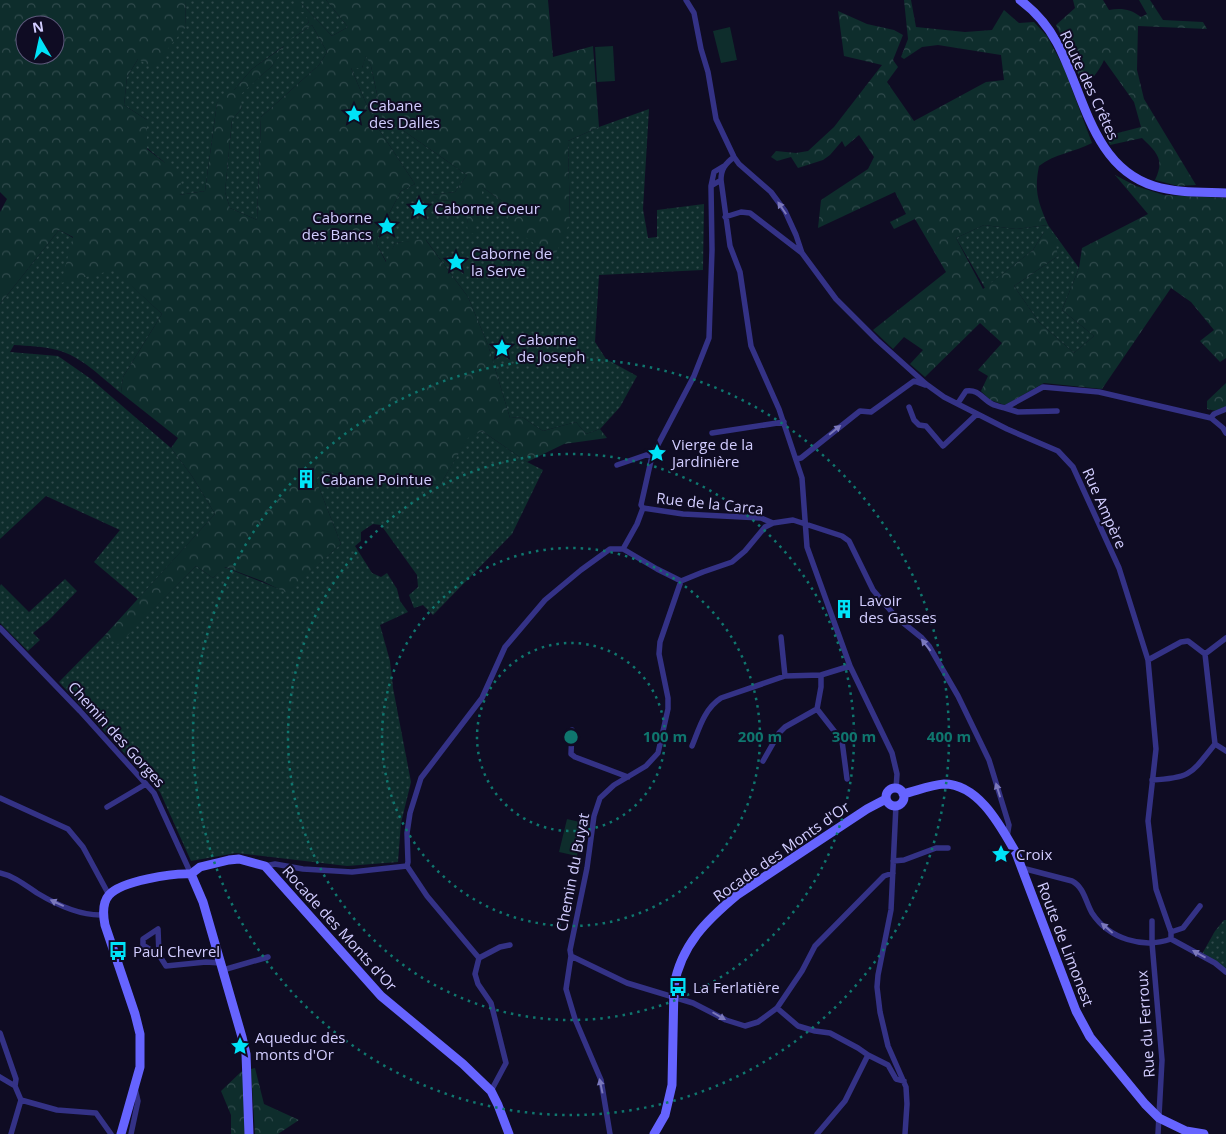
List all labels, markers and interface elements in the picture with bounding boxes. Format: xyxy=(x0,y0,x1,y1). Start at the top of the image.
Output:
north arrow xyxy=(15,15,65,65)
text: N xyxy=(31,16,45,37)
street label: Route des Crêtes xyxy=(1056,27,1124,143)
place label: Cabane des Dalles xyxy=(369,95,440,132)
place icon: Cabane des Dalles xyxy=(343,103,365,125)
place icon: Caborne Coeur xyxy=(408,197,430,219)
place label: Caborne Coeur xyxy=(434,198,540,218)
one-way arrow xyxy=(778,201,787,215)
place label: Caborne des Bancs xyxy=(302,207,372,244)
place icon: Caborne des Bancs xyxy=(376,215,398,237)
place label: Caborne de la Serve xyxy=(471,243,552,280)
place icon: Caborne de la Serve xyxy=(445,251,467,273)
place label: Caborne de Joseph xyxy=(517,329,586,366)
place icon: Caborne de Joseph xyxy=(491,337,513,359)
one-way arrow xyxy=(828,425,842,435)
place label: Vierge de la Jardinière xyxy=(670,434,753,471)
place icon: Vierge de la Jardinière xyxy=(646,442,668,464)
street label: Rue Ampère xyxy=(1078,465,1132,551)
building icon: Cabane Pointue xyxy=(295,468,317,490)
place label: Cabane Pointue xyxy=(321,469,432,489)
street label: Rue de la Carca xyxy=(655,487,765,519)
place label: Lavoir des Gasses xyxy=(859,590,937,627)
building icon: Lavoir des Gasses xyxy=(833,598,855,620)
one-way arrow xyxy=(921,638,932,651)
street label: Chemin des Gorges xyxy=(64,677,170,791)
text: 100 m xyxy=(643,726,687,746)
text: 200 m xyxy=(738,726,782,746)
text: 300 m xyxy=(832,726,876,746)
text: 400 m xyxy=(927,726,971,746)
centre of rings xyxy=(562,728,580,746)
one-way arrow xyxy=(993,782,1001,797)
street label: Rocade des Monts d'Or xyxy=(709,796,853,906)
street label: Chemin du Buyat xyxy=(551,811,593,933)
place icon: Croix xyxy=(990,843,1012,865)
place label: Croix xyxy=(1016,844,1052,864)
street label: Rocade des Monts d'Or xyxy=(278,861,402,995)
street label: Route de Limonest xyxy=(1033,879,1099,1009)
one-way arrow xyxy=(50,898,64,906)
one-way arrow xyxy=(1101,922,1114,933)
bus stop icon: Paul Chevrel xyxy=(107,940,129,962)
place label: Paul Chevrel xyxy=(133,941,220,961)
one-way arrow xyxy=(1192,950,1207,958)
street label: Rue du Ferroux xyxy=(1131,970,1159,1078)
bus stop icon: La Ferlatière xyxy=(667,976,689,998)
place label: La Ferlatière xyxy=(693,977,780,997)
one-way arrow xyxy=(713,1011,726,1020)
place label: Aqueduc des monts d'Or xyxy=(255,1027,346,1064)
place icon: Aqueduc des monts d'Or xyxy=(229,1035,251,1057)
one-way arrow xyxy=(597,1078,605,1094)

